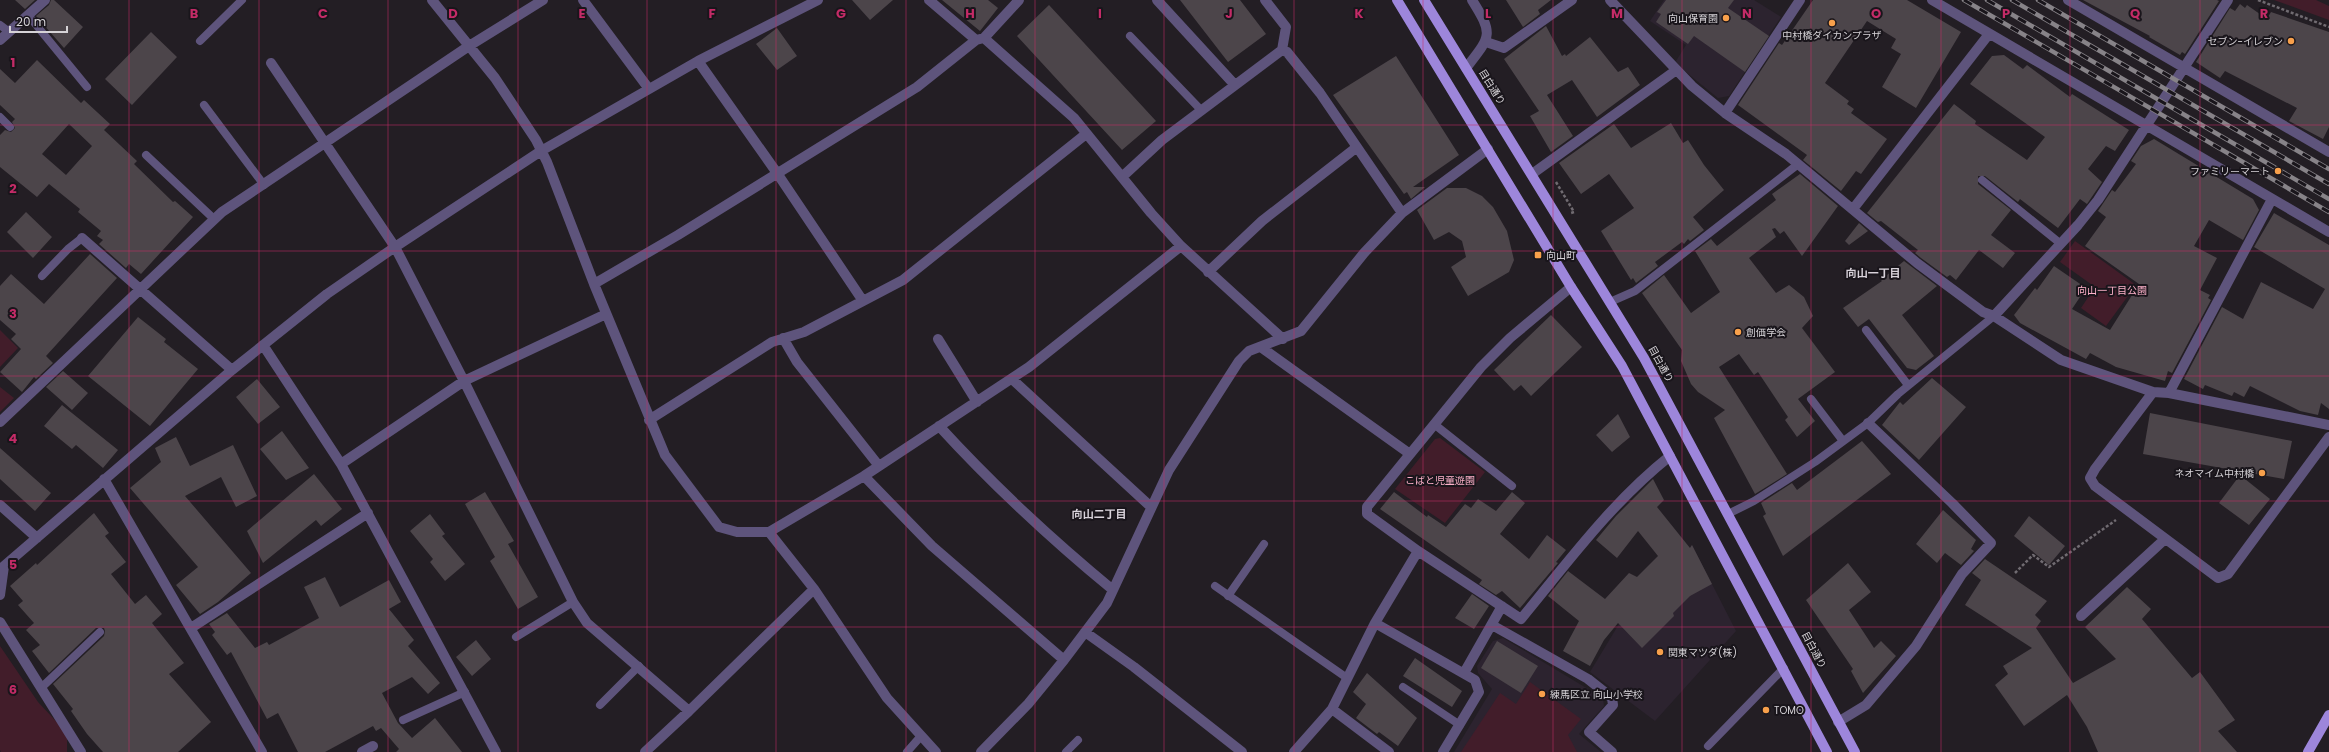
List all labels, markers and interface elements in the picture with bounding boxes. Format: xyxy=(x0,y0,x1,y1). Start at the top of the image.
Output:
text: B xyxy=(190,4,199,23)
text: C xyxy=(318,4,328,23)
text: D xyxy=(448,4,458,23)
text: E xyxy=(578,4,586,23)
text: F xyxy=(708,4,716,23)
text: G xyxy=(836,4,846,23)
text: H xyxy=(965,4,975,23)
text: I xyxy=(1098,4,1102,23)
text: J xyxy=(1225,4,1233,23)
text: K xyxy=(1354,4,1364,23)
text: L xyxy=(1485,4,1491,23)
text: M xyxy=(1611,4,1623,23)
text: N xyxy=(1742,4,1752,23)
text: O xyxy=(1871,4,1881,23)
text: P xyxy=(2002,4,2010,23)
text: Q xyxy=(2130,4,2140,23)
text: R xyxy=(2260,4,2268,23)
scale bar xyxy=(10,8,67,34)
place label: 向山保育園 xyxy=(1668,11,1718,26)
text: 20 m xyxy=(16,13,46,30)
marker: 向山保育園 xyxy=(1721,13,1731,23)
marker: 中村橋ダイカンプラザ xyxy=(1827,18,1837,28)
place label: 中村橋ダイカンプラザ xyxy=(1782,28,1882,43)
place label: セブン-イレブン xyxy=(2207,34,2283,49)
marker: セブン-イレブン xyxy=(2286,36,2296,46)
text: 1 xyxy=(11,53,15,72)
street label: 目白通り xyxy=(1475,66,1509,108)
place label: ファミリーマート xyxy=(2190,164,2270,179)
marker: ファミリーマート xyxy=(2273,166,2283,176)
text: 2 xyxy=(9,179,17,198)
place label: 向山町 xyxy=(1546,248,1576,263)
marker: 向山町 xyxy=(1533,250,1543,260)
district label: 向山一丁目 xyxy=(1846,265,1901,281)
park label: 向山一丁目公園 xyxy=(2077,283,2147,298)
text: 3 xyxy=(9,304,17,323)
place label: 創価学会 xyxy=(1746,325,1786,340)
marker: 創価学会 xyxy=(1733,327,1743,337)
street label: 目白通り xyxy=(1645,343,1677,385)
text: 4 xyxy=(9,429,18,448)
place label: ネオマイム中村橋 xyxy=(2174,466,2254,481)
marker: ネオマイム中村橋 xyxy=(2257,468,2267,478)
park label: こばと児童遊園 xyxy=(1405,473,1475,488)
district label: 向山二丁目 xyxy=(1072,506,1127,522)
text: 5 xyxy=(9,555,17,574)
street label: 目白通り xyxy=(1798,629,1830,671)
place label: 関東マツダ(株) xyxy=(1668,645,1737,660)
marker: 関東マツダ(株) xyxy=(1655,647,1665,657)
text: 6 xyxy=(9,680,17,699)
place label: 練馬区立 向山小学校 xyxy=(1550,687,1643,702)
marker: 練馬区立 向山小学校 xyxy=(1537,689,1547,699)
place label: TOMO xyxy=(1774,703,1804,718)
marker: TOMO xyxy=(1761,705,1771,715)

